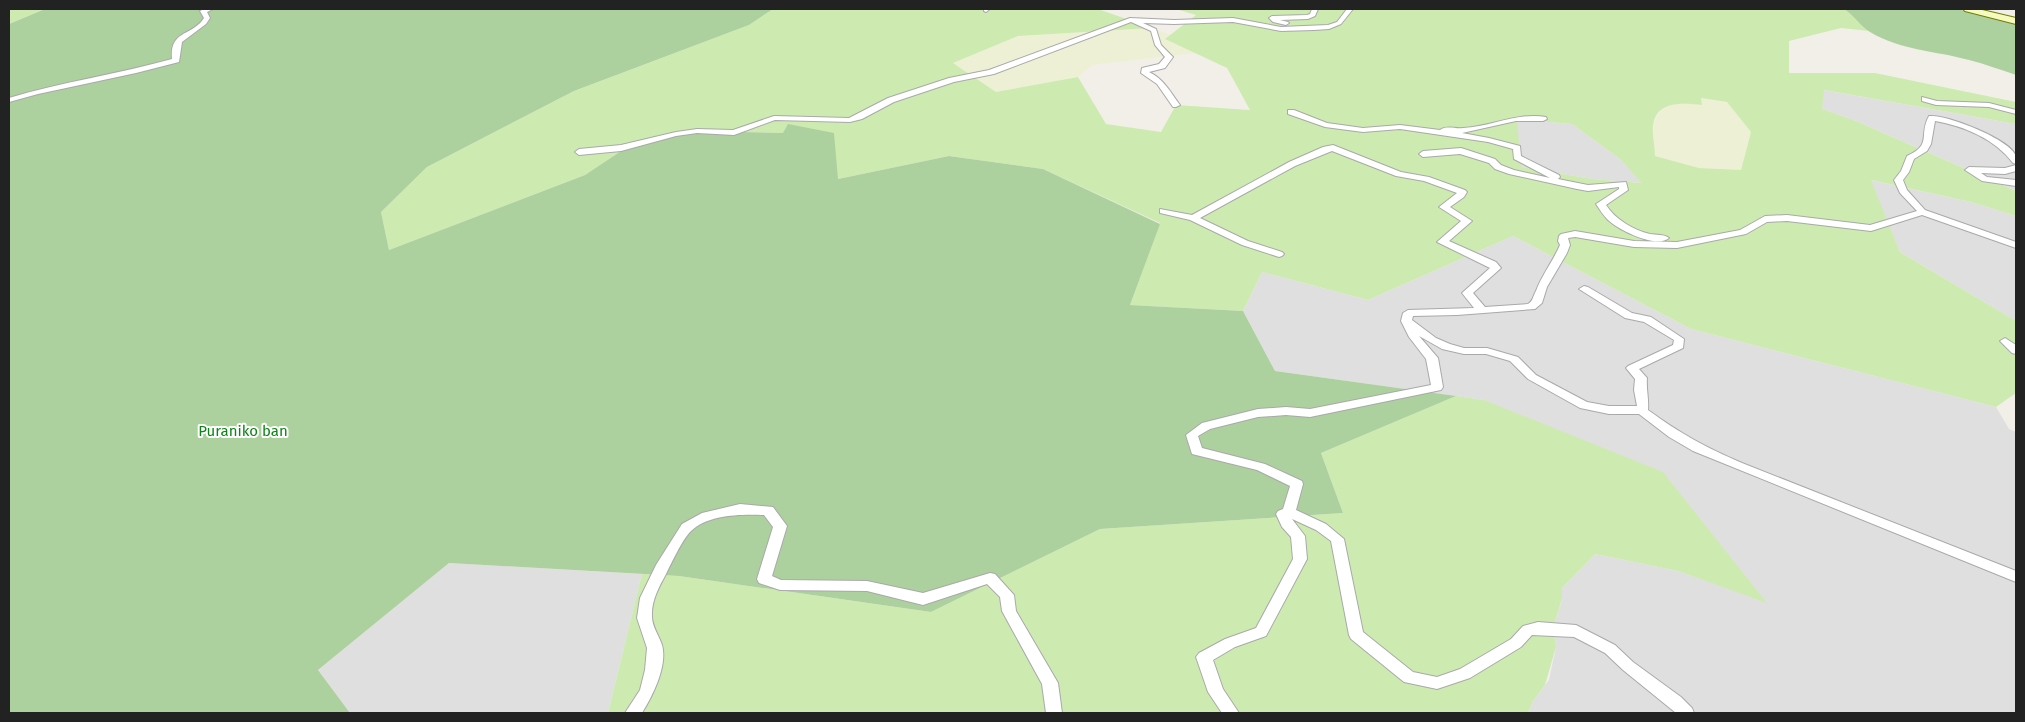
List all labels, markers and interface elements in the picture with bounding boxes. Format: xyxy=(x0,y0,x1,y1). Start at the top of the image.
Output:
park label: Puraniko ban xyxy=(198,422,288,440)

